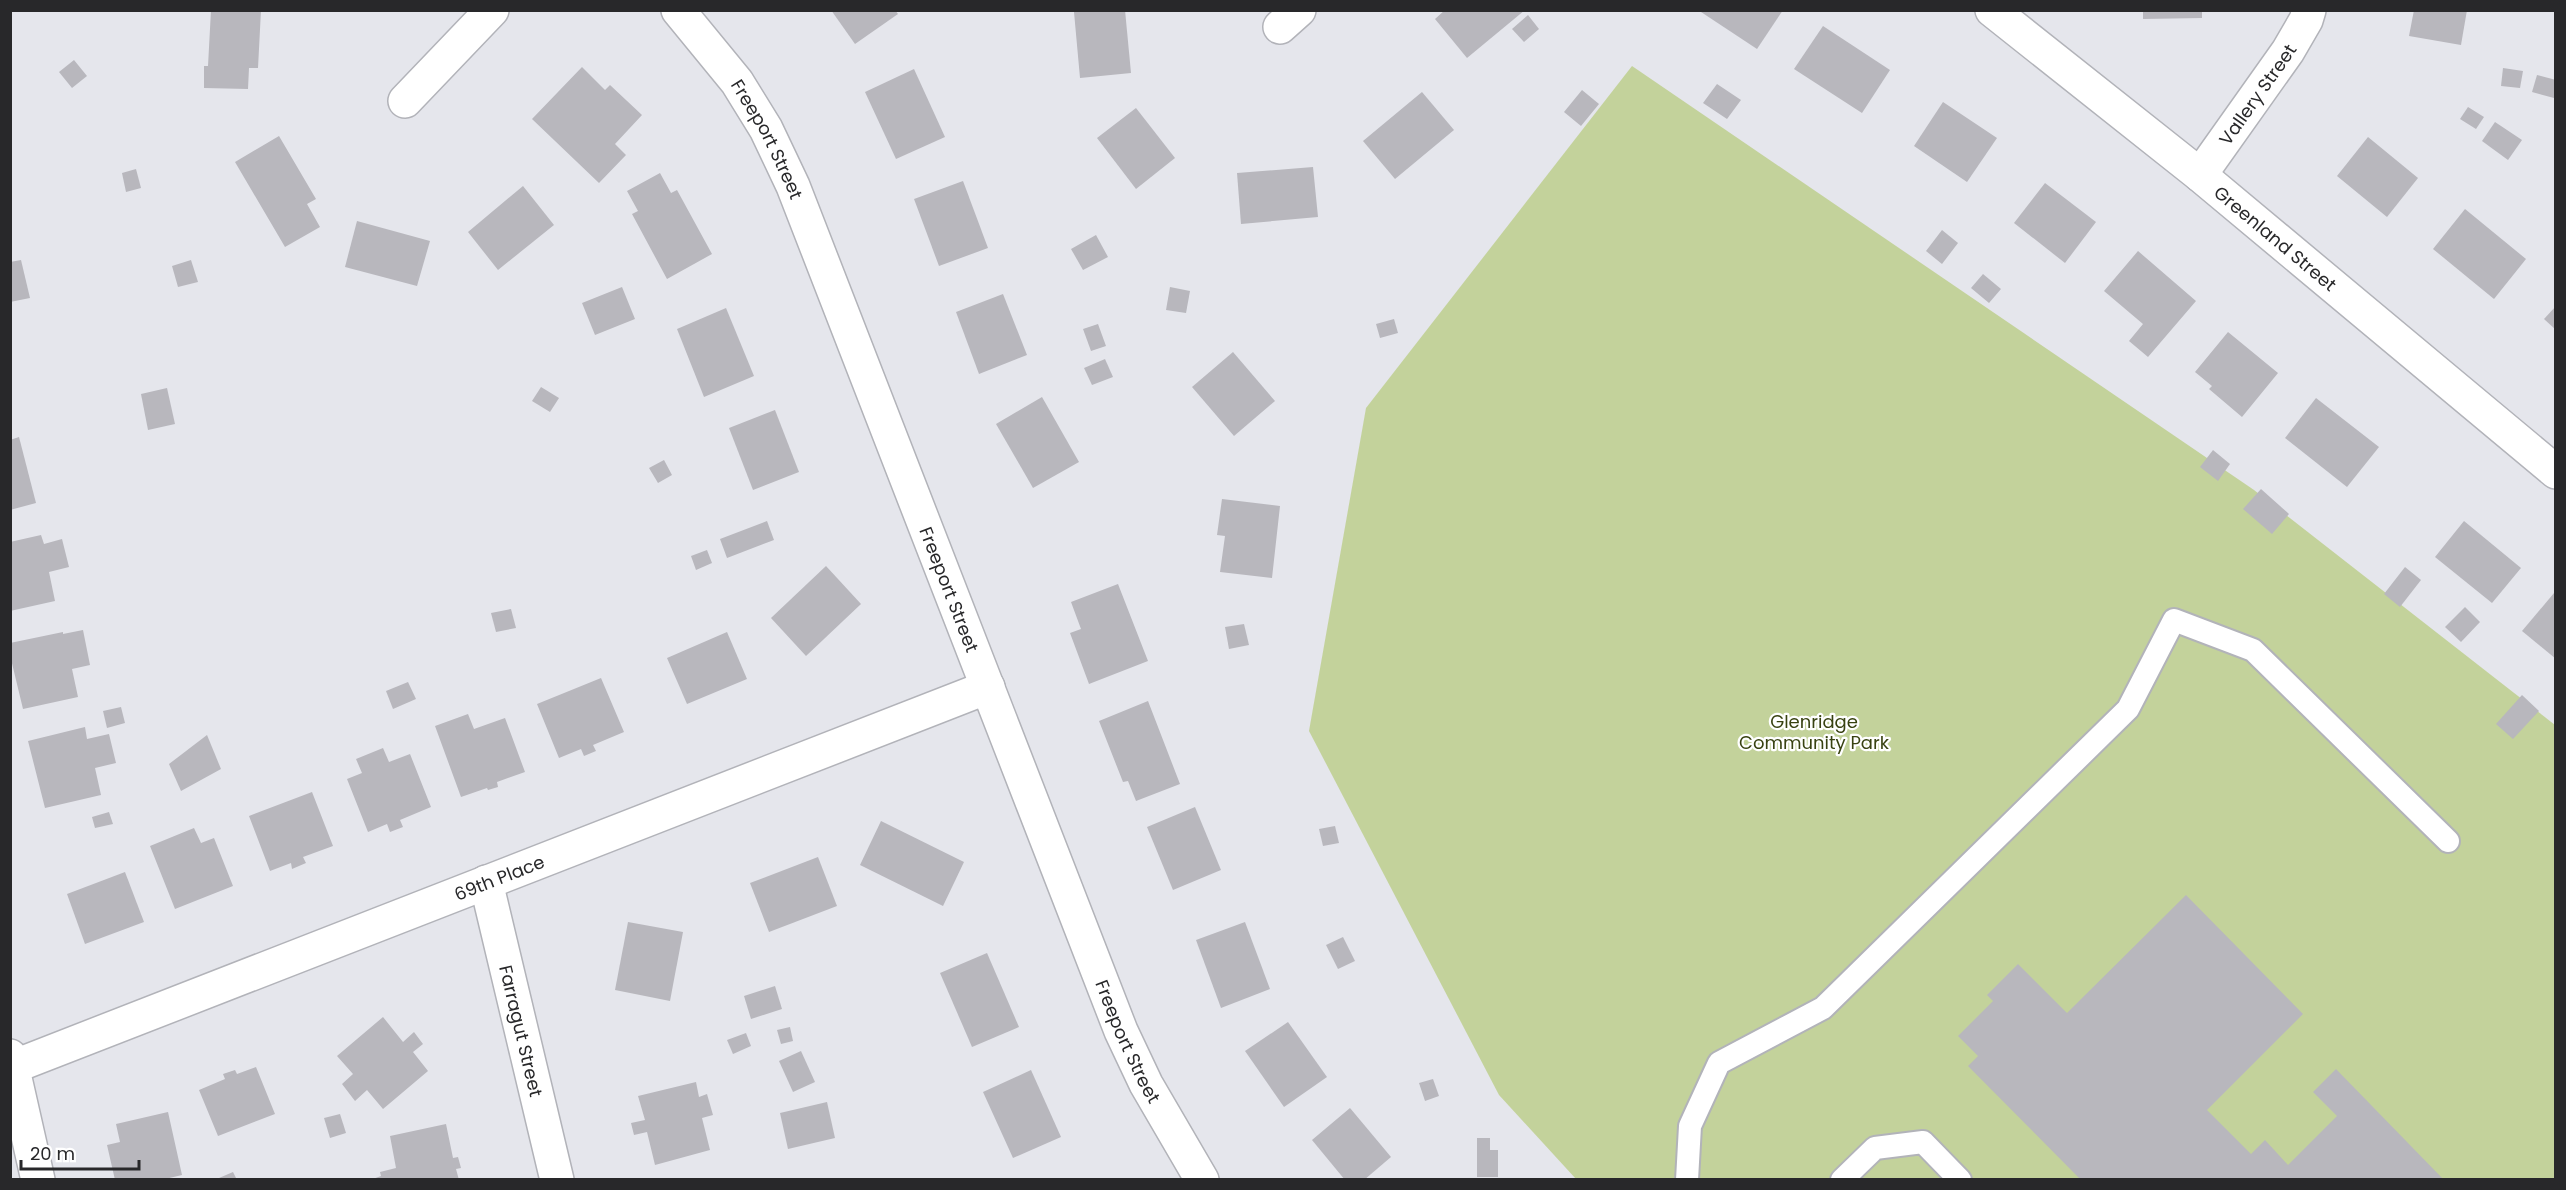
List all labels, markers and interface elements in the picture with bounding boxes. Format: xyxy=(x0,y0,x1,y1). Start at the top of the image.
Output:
street label: Vallery Street xyxy=(2213,39,2302,150)
street label: Freeport Street xyxy=(726,74,809,203)
street label: Greenland Street xyxy=(2209,180,2342,297)
street label: Freeport Street xyxy=(914,523,985,656)
park label: Glenridge Community Park xyxy=(1739,709,1890,755)
street label: 69th Place xyxy=(450,849,548,906)
street label: Farragut Street xyxy=(494,962,549,1099)
street label: Freeport Street xyxy=(1090,976,1167,1108)
scale bar xyxy=(21,1133,140,1171)
text: 20 m xyxy=(30,1141,75,1166)

